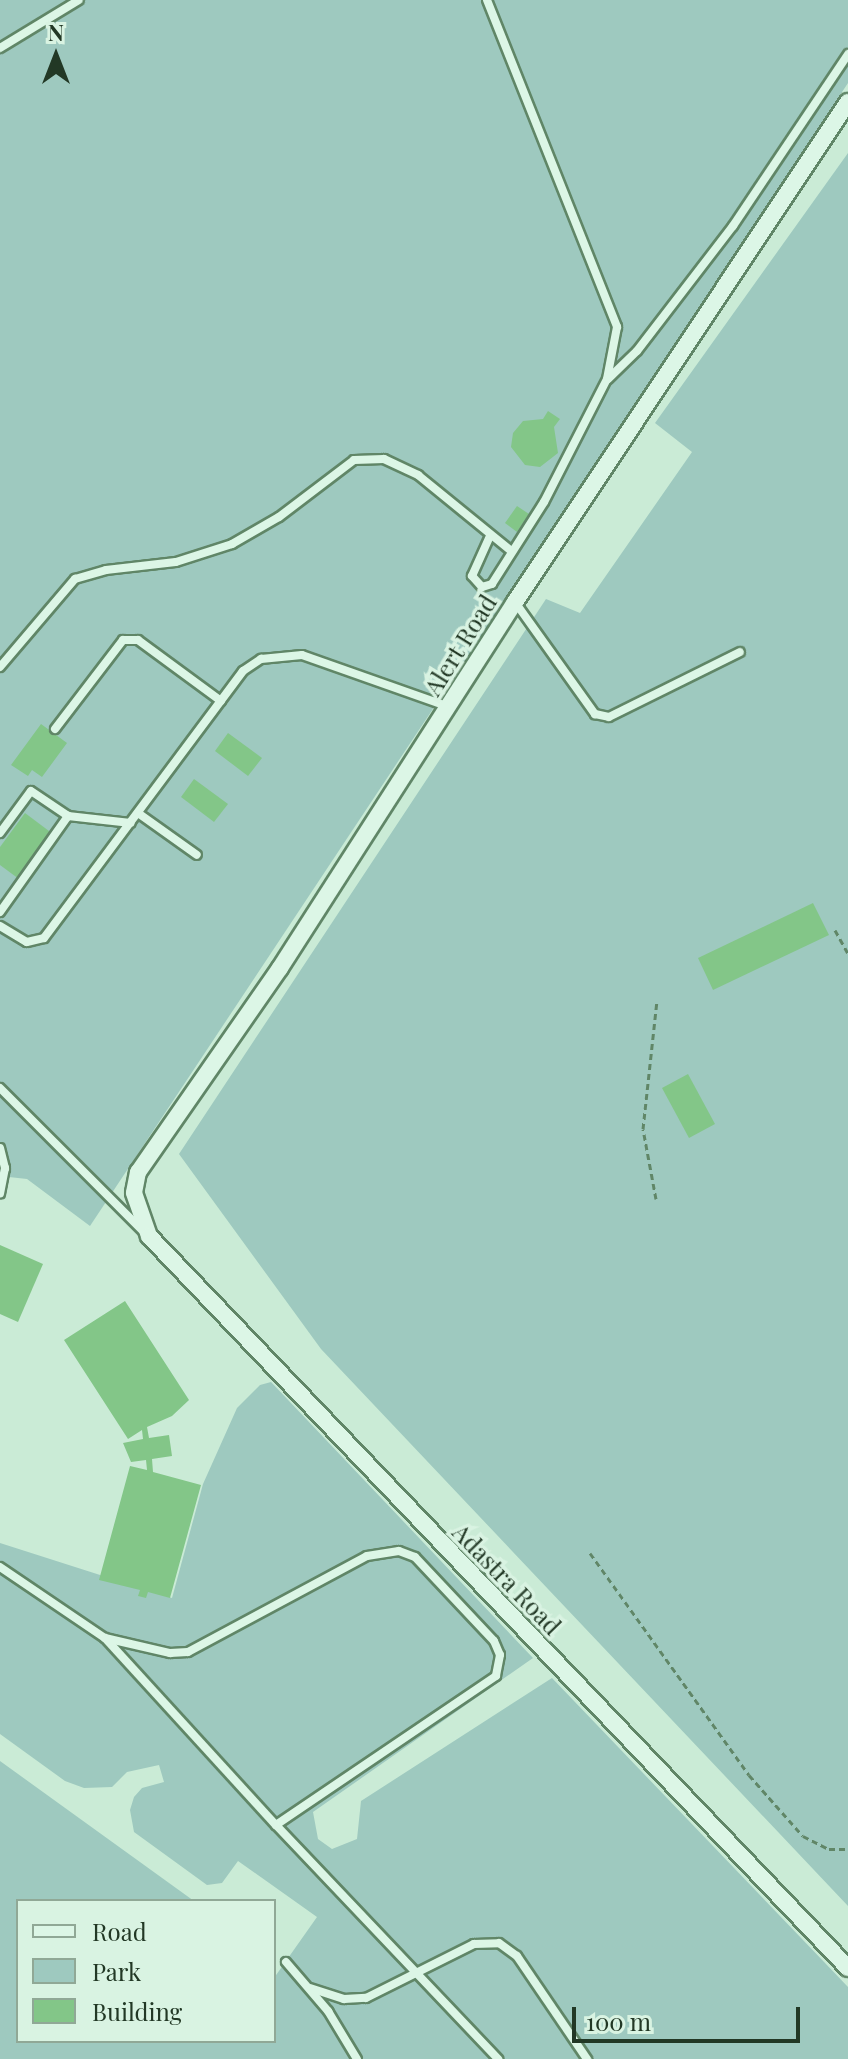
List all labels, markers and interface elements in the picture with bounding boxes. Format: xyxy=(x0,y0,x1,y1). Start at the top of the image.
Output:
north arrow xyxy=(16,16,96,96)
text: N xyxy=(48,17,64,47)
street label: Alert Road xyxy=(418,589,502,701)
street label: Adastra Road xyxy=(447,1517,567,1641)
legend xyxy=(16,1899,276,2043)
text: Road xyxy=(92,1915,147,1947)
text: Park xyxy=(92,1955,141,1987)
scale bar xyxy=(576,1991,804,2041)
text: Building xyxy=(92,1995,182,2027)
text: 100 m xyxy=(586,2005,651,2037)

